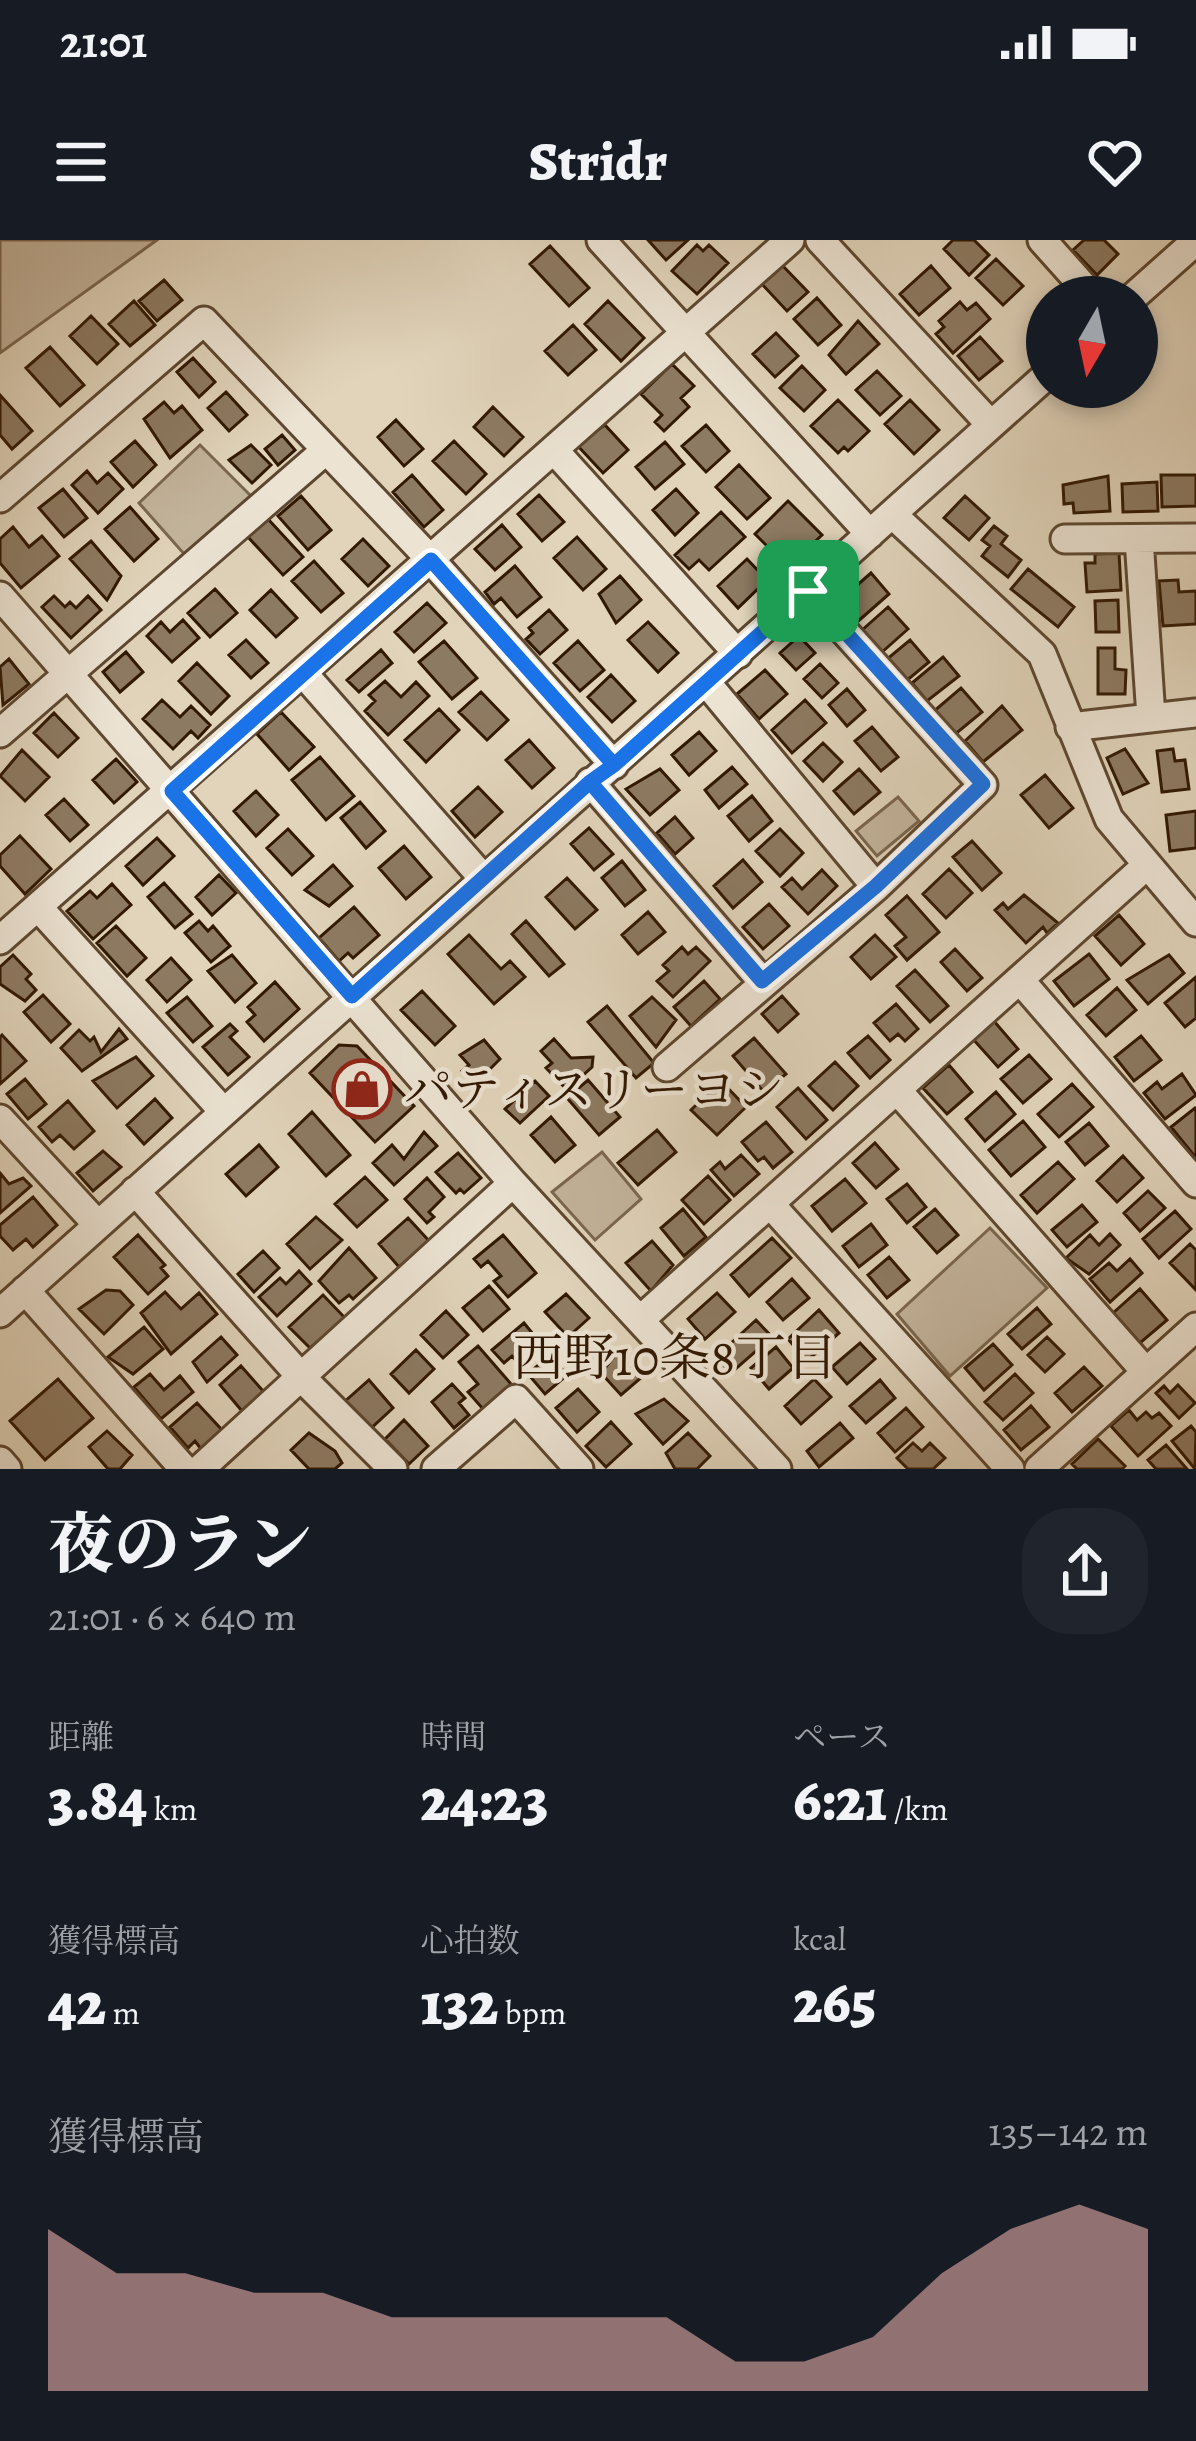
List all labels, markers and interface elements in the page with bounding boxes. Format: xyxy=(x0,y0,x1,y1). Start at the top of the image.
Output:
text: 21:01 xyxy=(60,11,147,73)
text: Stridr xyxy=(529,125,667,199)
icon: menu xyxy=(48,129,114,195)
icon: heart xyxy=(1082,129,1148,195)
north arrow xyxy=(1026,276,1158,408)
map controls xyxy=(1026,276,1158,408)
pin xyxy=(757,540,859,642)
icon: arrive xyxy=(775,558,841,624)
place label: パティスリーヨシ xyxy=(404,1057,784,1123)
shop icon: パティスリーヨシ xyxy=(331,1058,393,1120)
district label: 西野10条8丁目 xyxy=(513,1323,837,1393)
text: 夜のラン xyxy=(48,1500,312,1590)
button: share xyxy=(1022,1508,1148,1634)
text: 21:01 · 6 × 640 m xyxy=(48,1590,296,1643)
text: 距離 xyxy=(48,1714,114,1759)
text: 時間 xyxy=(421,1714,487,1759)
text: ペース xyxy=(793,1714,891,1759)
text: 3.84 xyxy=(48,1759,147,1841)
text: 24:23 xyxy=(421,1759,549,1841)
text: 6:21 xyxy=(793,1759,887,1841)
text: km xyxy=(147,1786,198,1831)
text: /km xyxy=(887,1786,948,1831)
text: kcal xyxy=(793,1916,846,1961)
text: 獲得標高 xyxy=(48,1918,180,1963)
text: 心拍数 xyxy=(421,1918,520,1963)
text: 265 xyxy=(793,1961,876,2043)
text: 42 xyxy=(48,1963,106,2045)
text: 132 xyxy=(421,1963,498,2045)
text: m xyxy=(106,1990,140,2035)
text: bpm xyxy=(498,1990,566,2035)
text: 135–142 m xyxy=(988,2105,1148,2158)
text: 獲得標高 xyxy=(48,2110,204,2163)

